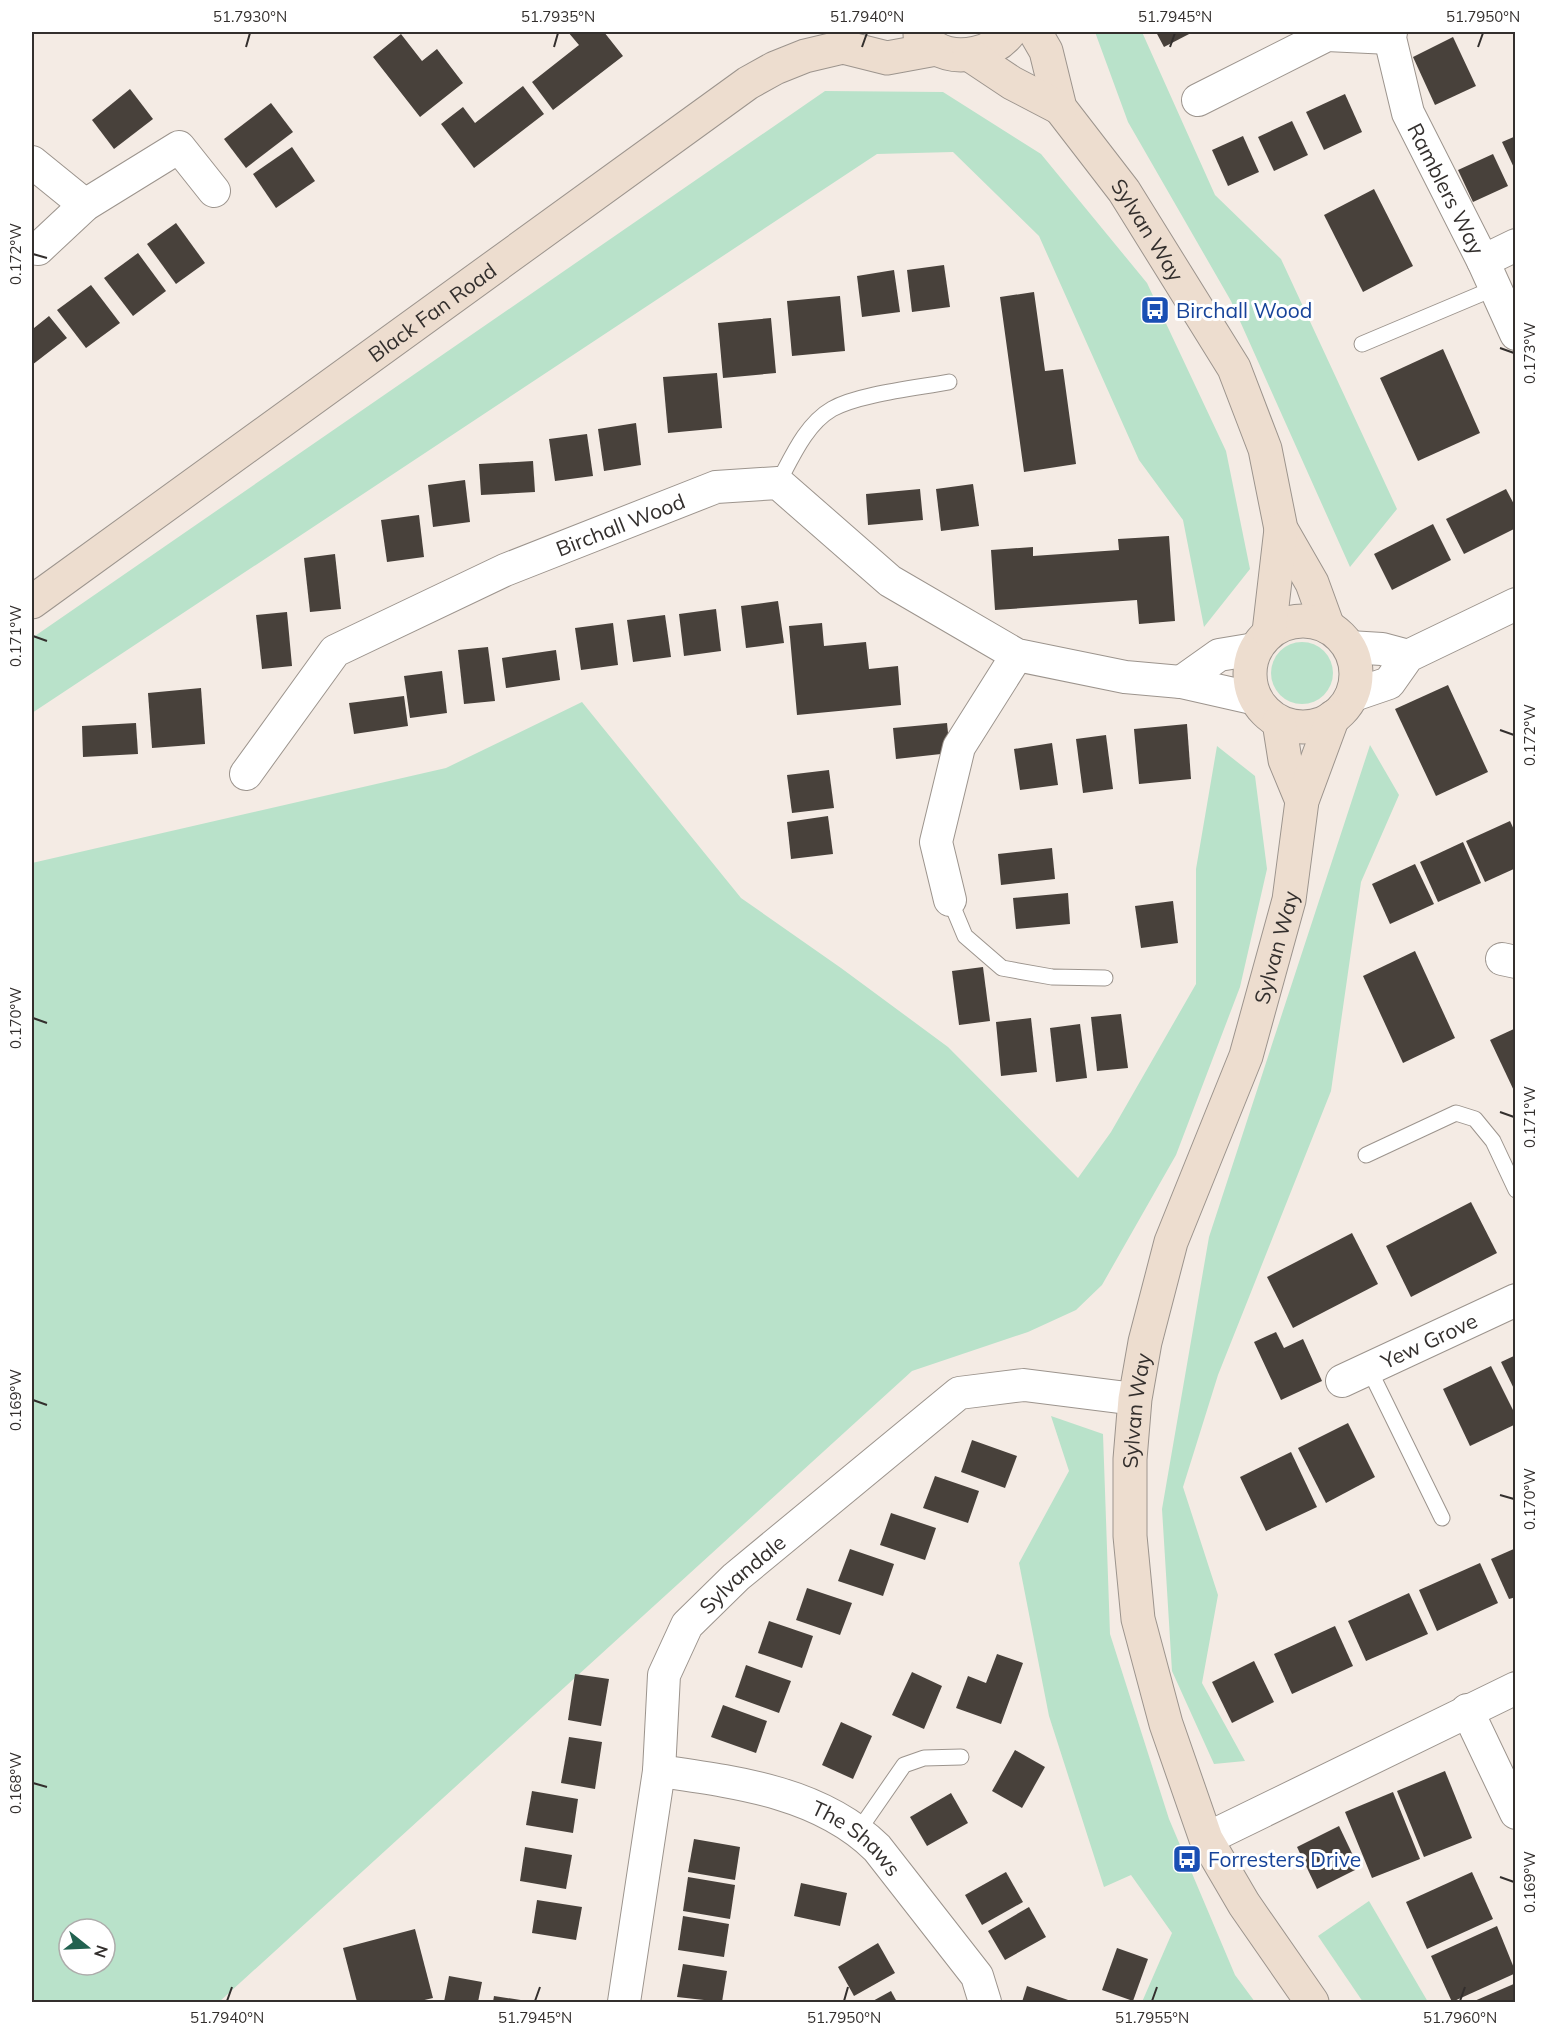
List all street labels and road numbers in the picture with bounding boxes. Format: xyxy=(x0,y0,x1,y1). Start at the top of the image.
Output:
street label: Ramblers Way xyxy=(1402,119,1490,259)
street label: Sylvan Way xyxy=(1106,173,1190,286)
street label: Black Fan Road xyxy=(363,257,501,367)
street label: Birchall Wood xyxy=(552,488,688,562)
street label: Sylvan Way xyxy=(1248,889,1303,1007)
street label: Yew Grove xyxy=(1376,1307,1481,1374)
street label: Sylvan Way xyxy=(1117,1351,1156,1469)
street label: Sylvandale xyxy=(694,1529,790,1619)
street label: The Shaws xyxy=(808,1794,907,1881)

